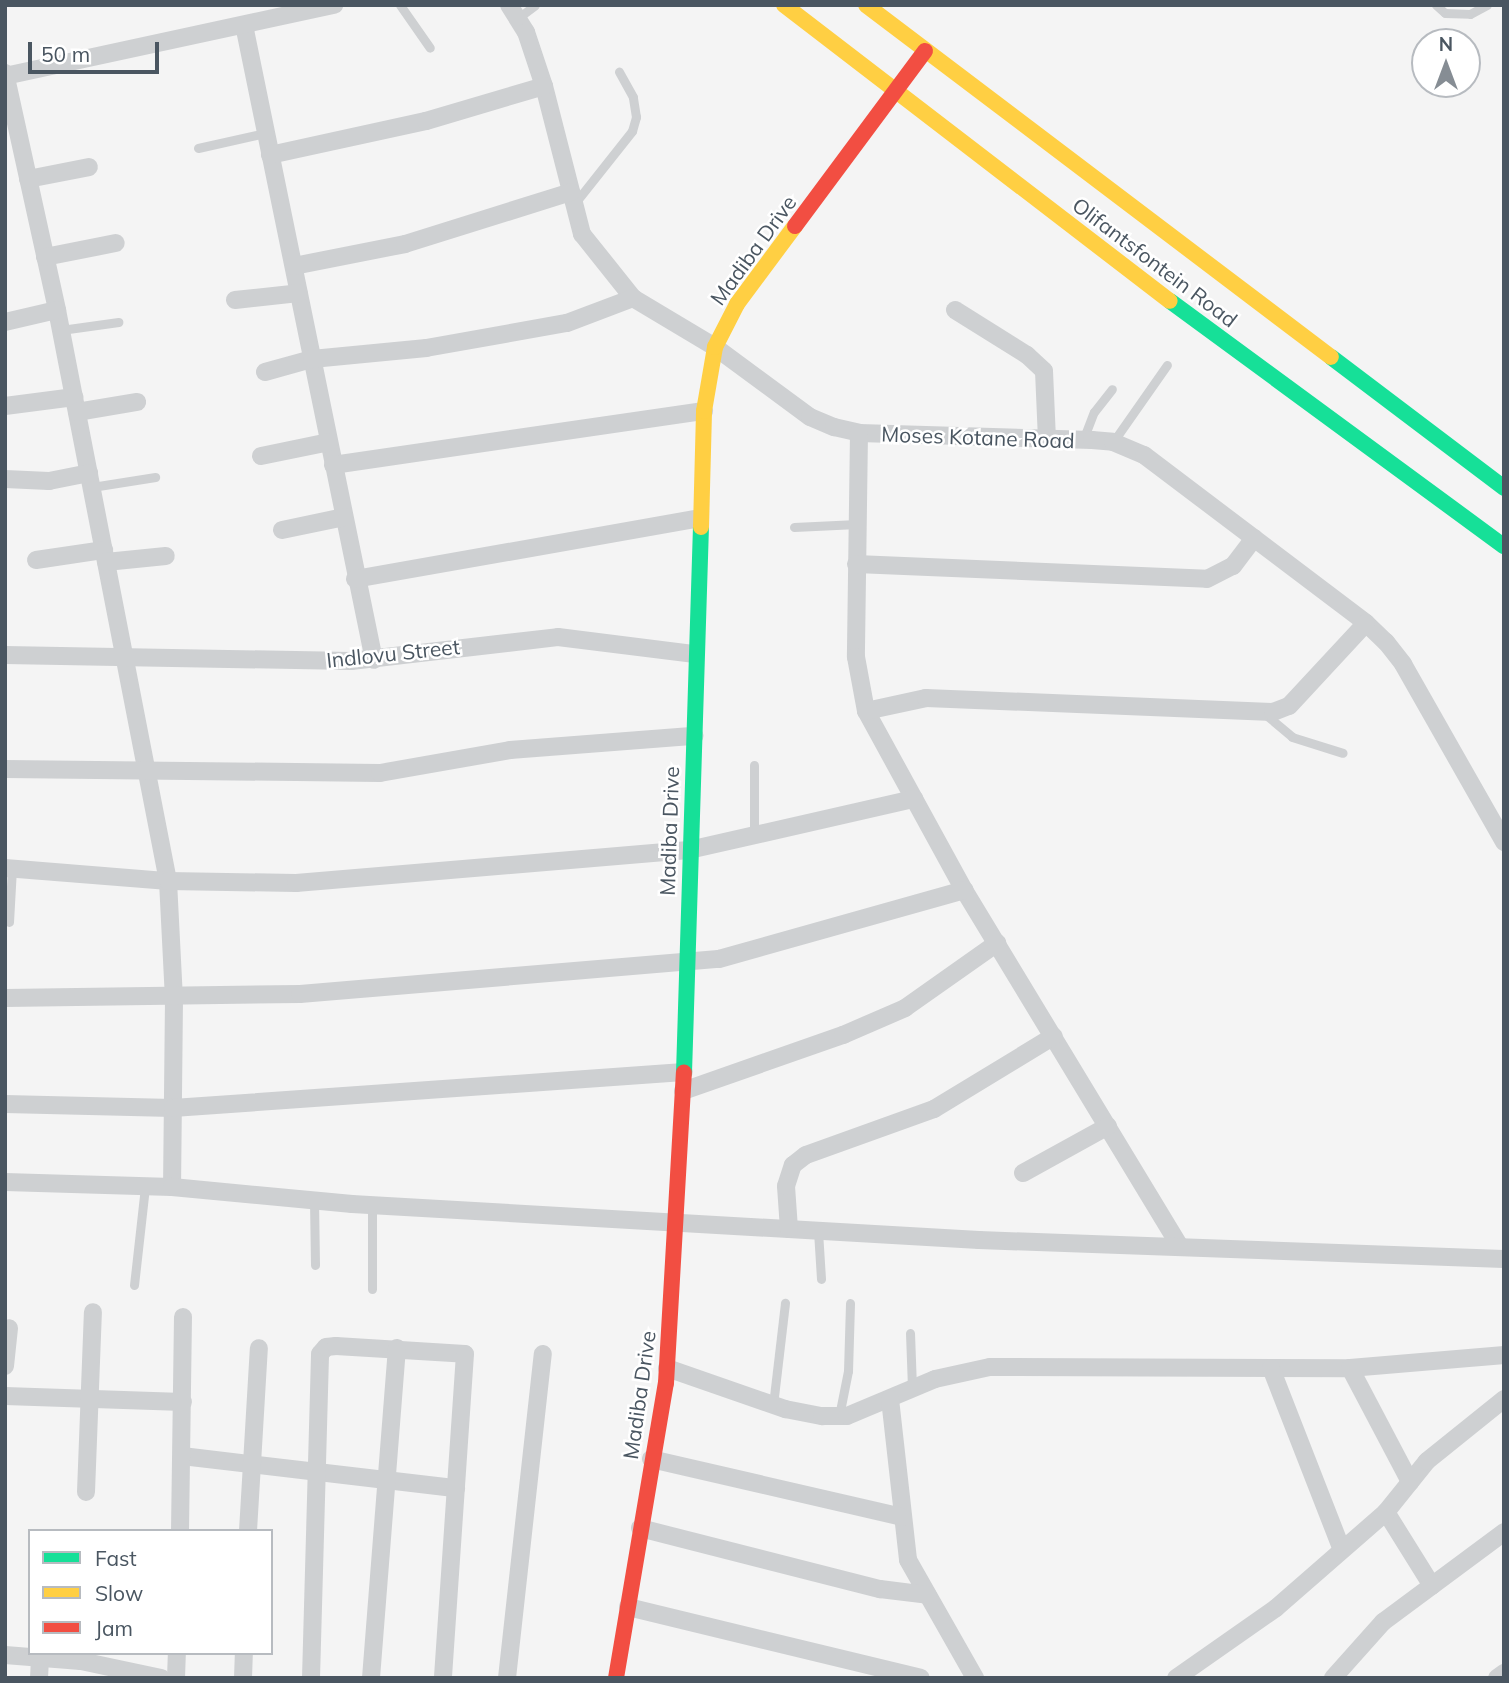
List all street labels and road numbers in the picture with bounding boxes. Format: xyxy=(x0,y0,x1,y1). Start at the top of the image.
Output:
street label: Madiba Drive xyxy=(705,190,801,310)
street label: Olifantsfontein Road xyxy=(1068,192,1242,332)
street label: Moses Kotane Road xyxy=(881,421,1075,453)
street label: Indlovu Street xyxy=(325,633,461,673)
street label: Madiba Drive xyxy=(654,766,684,896)
street label: Madiba Drive xyxy=(618,1329,660,1461)

